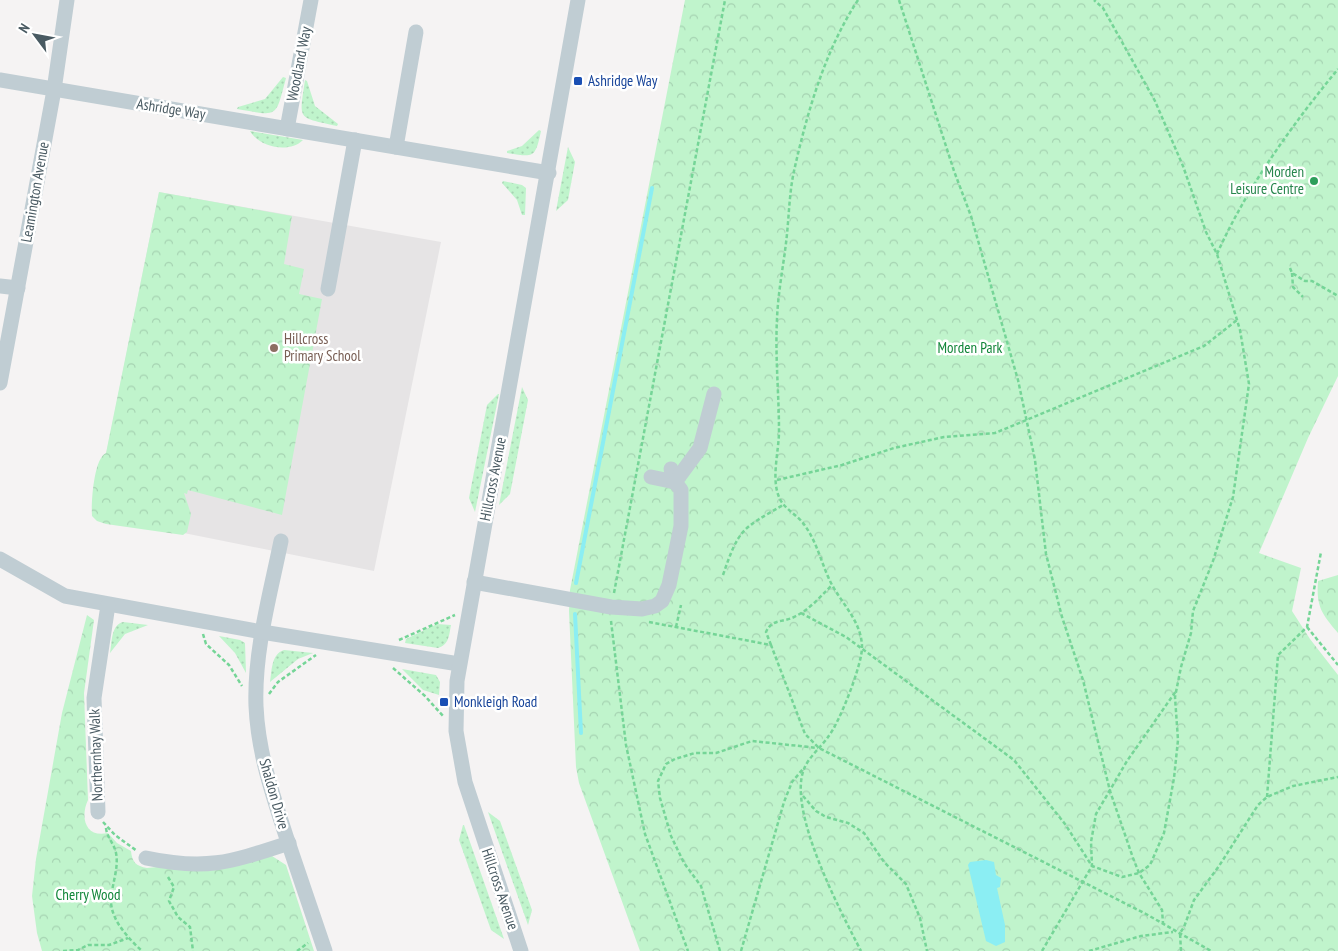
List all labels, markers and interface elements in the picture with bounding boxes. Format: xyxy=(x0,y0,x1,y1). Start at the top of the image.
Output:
north arrow xyxy=(10,10,60,60)
text: N xyxy=(14,20,34,36)
street label: Woodland Way xyxy=(282,25,315,103)
place label: Ashridge Way xyxy=(588,71,658,90)
marker: Ashridge Way xyxy=(572,75,584,87)
street label: Ashridge Way xyxy=(135,94,207,123)
street label: Leamington Avenue xyxy=(16,140,53,244)
place label: Morden Leisure Centre xyxy=(1230,162,1304,198)
marker: Morden Leisure Centre xyxy=(1308,175,1320,187)
place label: Hillcross Primary School xyxy=(284,329,361,365)
park label: Morden Park xyxy=(938,338,1003,357)
marker: Hillcross Primary School xyxy=(268,342,280,354)
street label: Hillcross Avenue xyxy=(475,435,510,522)
place label: Monkleigh Road xyxy=(454,692,537,711)
marker: Monkleigh Road xyxy=(438,696,450,708)
street label: Northernhay Walk xyxy=(84,708,107,801)
street label: Shaldon Drive xyxy=(255,756,294,831)
street label: Hillcross Avenue xyxy=(478,846,523,932)
park label: Cherry Wood xyxy=(55,885,121,904)

